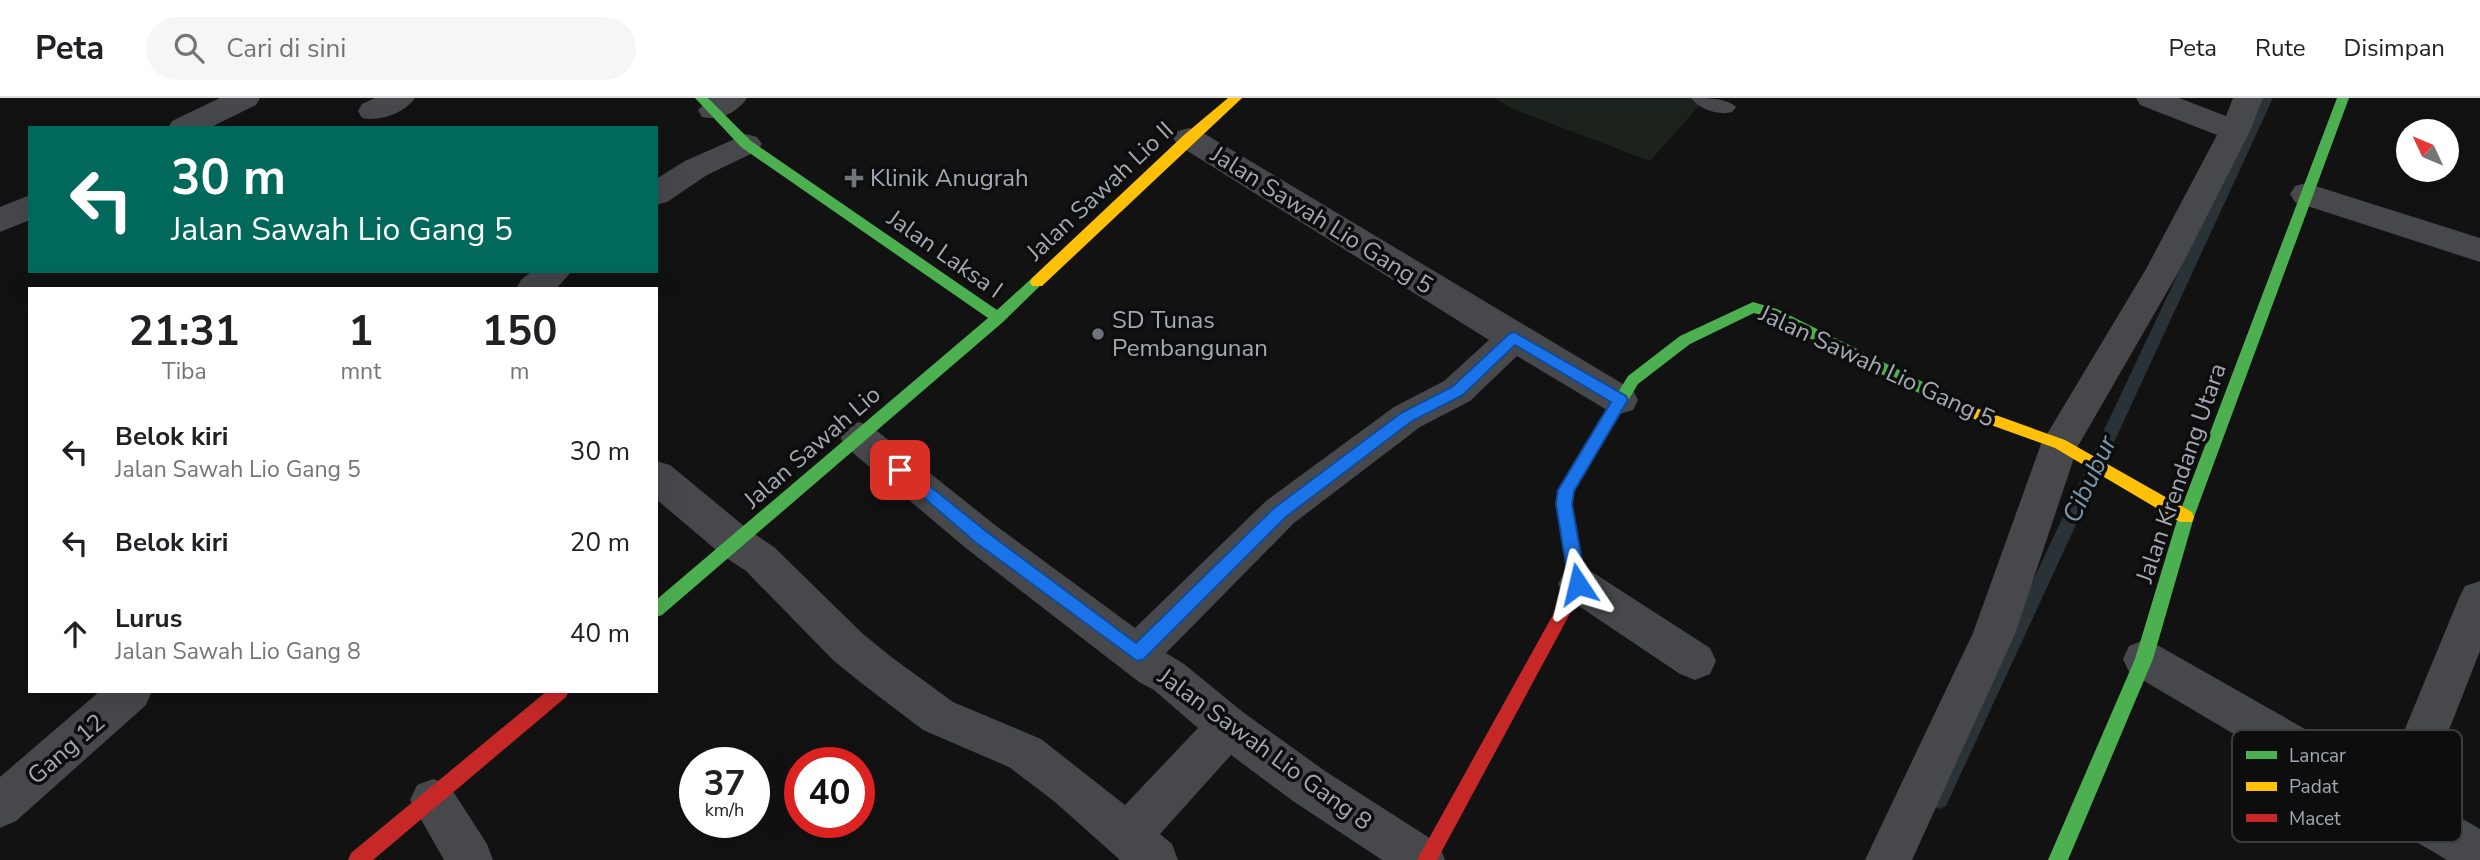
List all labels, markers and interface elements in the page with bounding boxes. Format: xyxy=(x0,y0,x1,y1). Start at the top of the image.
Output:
search box xyxy=(146,17,636,80)
text: Peta xyxy=(35,26,104,71)
icon: search xyxy=(170,29,208,67)
text: Cari di sini xyxy=(226,31,346,66)
text: Peta xyxy=(2168,32,2217,64)
text: Rute xyxy=(2255,32,2306,64)
text: Disimpan xyxy=(2344,32,2445,64)
street label: Jalan Sawah Lio II xyxy=(1019,114,1181,268)
north arrow xyxy=(2396,119,2459,182)
map controls xyxy=(2396,119,2459,182)
street label: Jalan Sawah Lio Gang 5 xyxy=(1204,138,1439,302)
text: 30 m xyxy=(171,144,286,211)
icon: left xyxy=(56,154,147,245)
place label: Klinik Anugrah xyxy=(870,162,1029,194)
marker: Klinik Anugrah xyxy=(844,168,864,188)
street label: Jalan Laksa I xyxy=(880,202,1009,306)
text: Jalan Sawah Lio Gang 5 xyxy=(171,208,513,251)
street label: Jalan Sawah Lio Gang 5 xyxy=(1753,297,2000,435)
text: 21:31 xyxy=(129,303,240,360)
text: 1 xyxy=(348,303,373,360)
text: 150 xyxy=(482,303,557,360)
place label: SD Tunas Pembangunan xyxy=(1112,304,1268,364)
marker: SD Tunas Pembangunan xyxy=(1090,326,1106,342)
text: Tiba xyxy=(162,356,207,387)
text: mnt xyxy=(340,356,381,387)
text: m xyxy=(510,356,529,387)
street label: Jalan Krendang Utara xyxy=(2128,359,2234,588)
street label: Jalan Sawah Lio xyxy=(736,379,887,516)
text: Belok kiri xyxy=(115,419,228,454)
water label: Cibubur xyxy=(2054,429,2125,528)
icon: left xyxy=(56,433,94,471)
text: 30 m xyxy=(570,434,630,469)
pin xyxy=(870,440,930,500)
icon: arrive xyxy=(881,451,919,489)
text: Jalan Sawah Lio Gang 5 xyxy=(115,454,361,485)
icon: left xyxy=(56,524,94,562)
text: Belok kiri xyxy=(115,525,228,560)
text: 20 m xyxy=(570,525,630,560)
position arrow xyxy=(1541,547,1615,621)
text: Lurus xyxy=(115,601,182,636)
icon: ahead xyxy=(56,615,94,653)
text: 40 m xyxy=(570,616,630,651)
text: Jalan Sawah Lio Gang 8 xyxy=(115,636,361,667)
street label: Jalan Sawah Lio Gang 8 xyxy=(1151,660,1378,837)
street label: Gang 12 xyxy=(20,706,112,792)
legend xyxy=(2232,730,2462,842)
text: Lancar xyxy=(2289,743,2346,769)
speed limit sign: 40 xyxy=(784,747,875,838)
text: 37 xyxy=(703,760,746,807)
text: Padat xyxy=(2289,774,2339,800)
text: km/h xyxy=(705,798,744,822)
text: Macet xyxy=(2289,806,2341,832)

